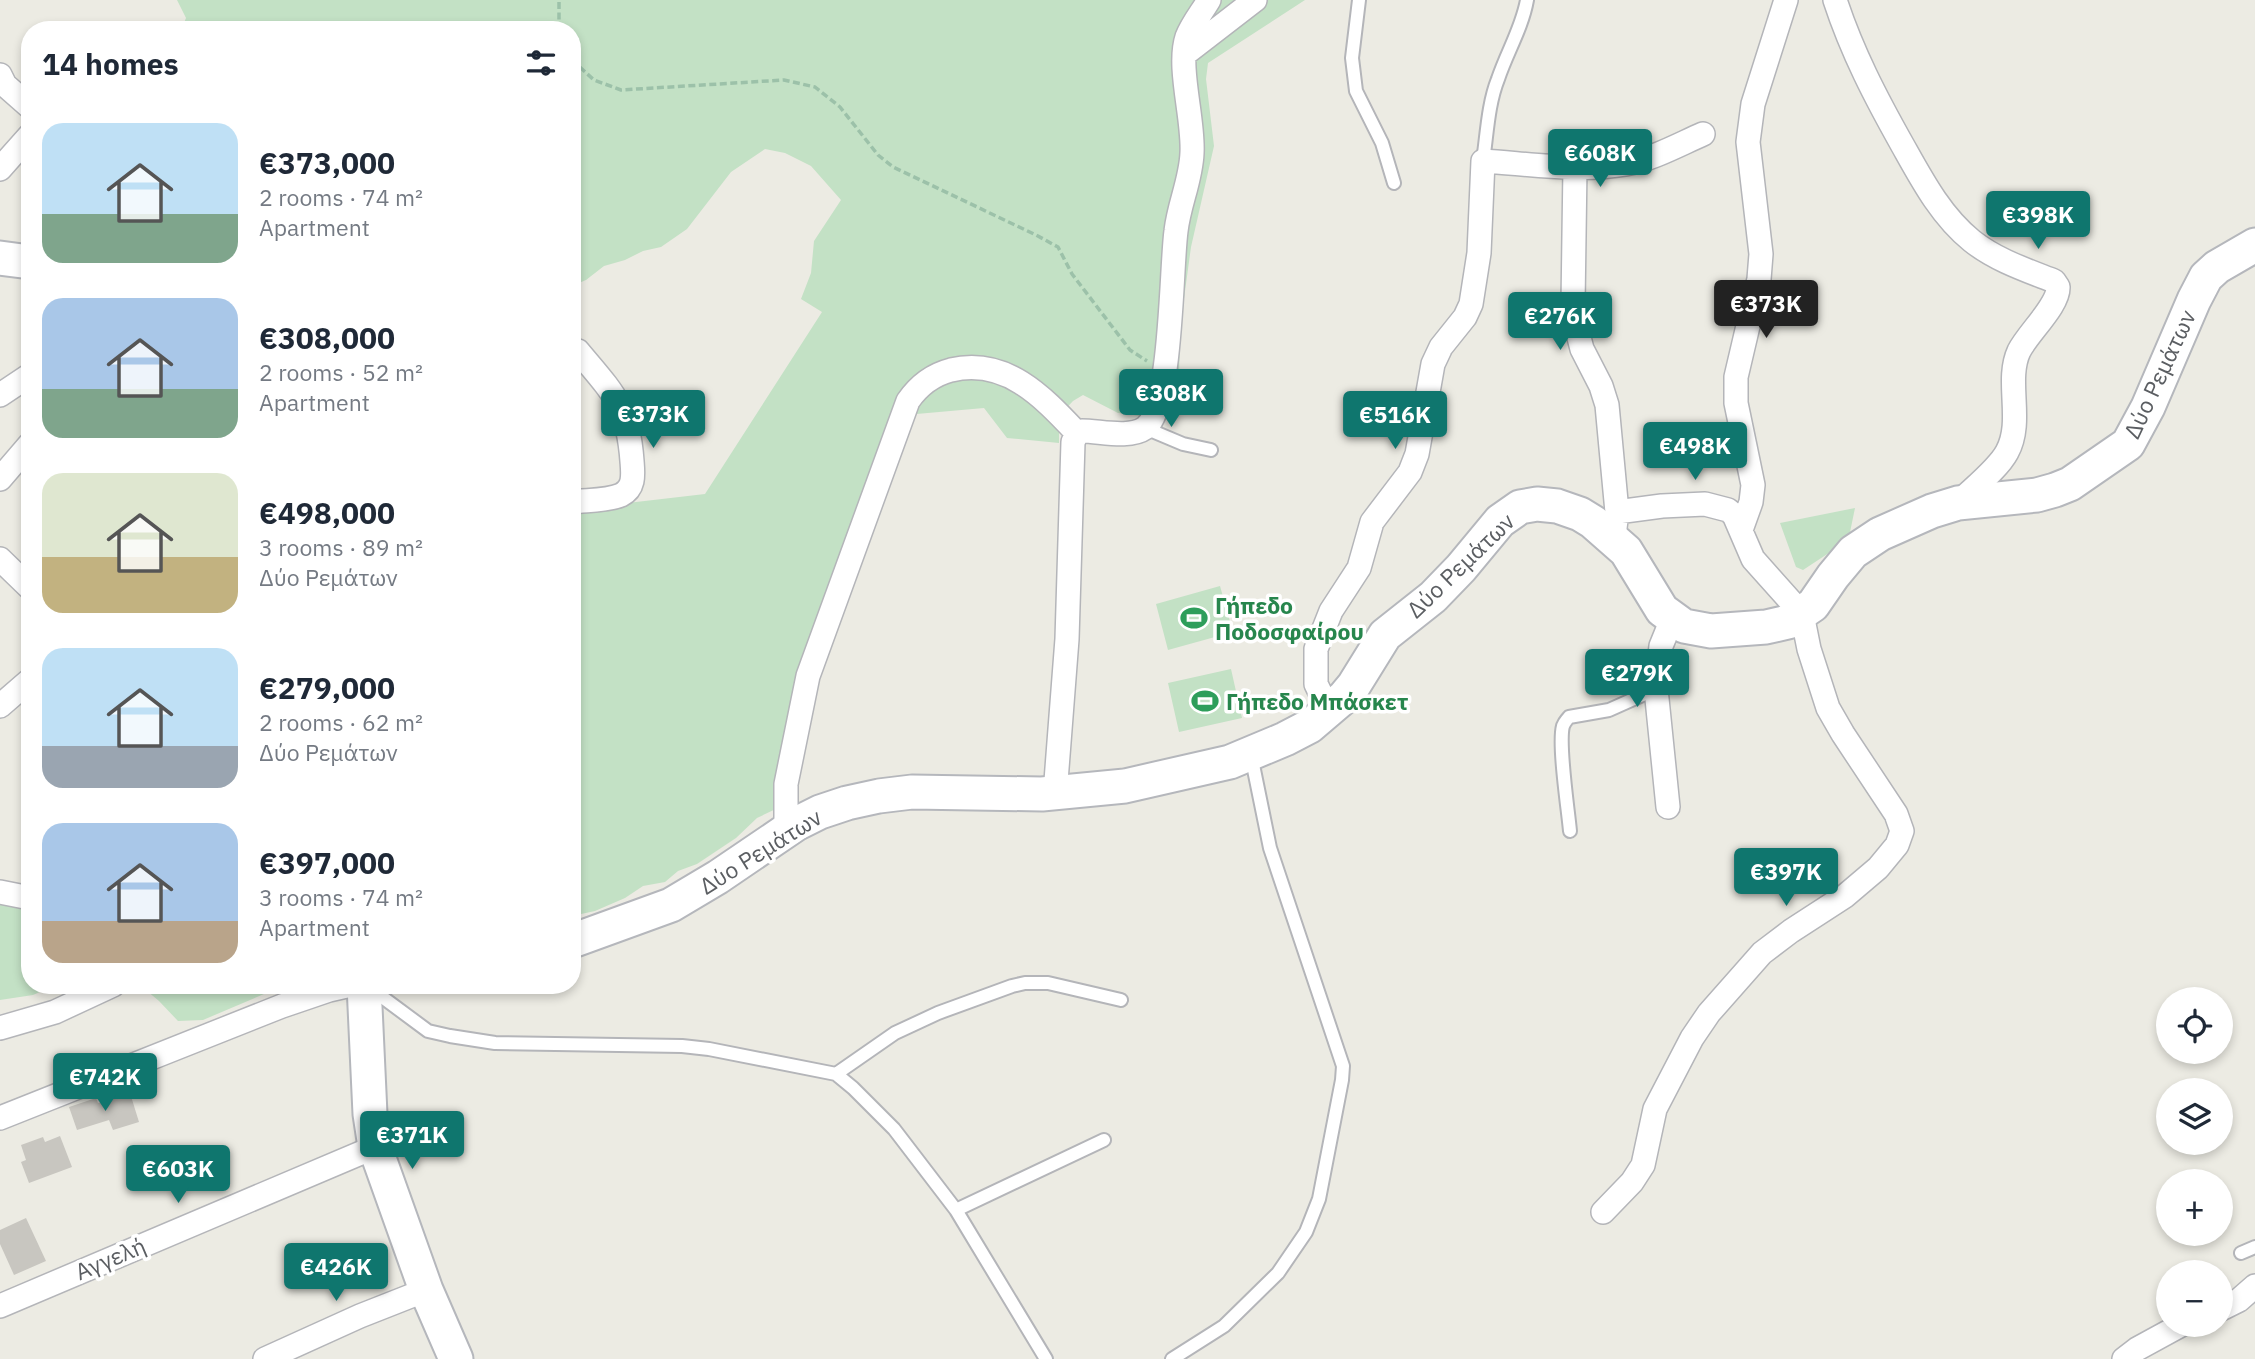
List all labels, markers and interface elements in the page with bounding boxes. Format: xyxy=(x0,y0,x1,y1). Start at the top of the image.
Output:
text: 14 homes xyxy=(42,44,179,83)
icon: filters xyxy=(522,44,560,82)
pin: €608K xyxy=(1551,130,1649,189)
text: €608K xyxy=(1564,137,1636,167)
text: €373,000 xyxy=(259,143,395,182)
icon: home xyxy=(98,151,182,235)
text: 2 rooms · 74 m² xyxy=(259,182,423,212)
pin: €398K xyxy=(1989,191,2087,251)
text: €398K xyxy=(2002,199,2074,229)
text: Apartment xyxy=(259,212,370,242)
pin: €373K xyxy=(1717,280,1815,340)
text: €373K xyxy=(1730,288,1802,318)
pin: €276K xyxy=(1511,292,1609,352)
text: €276K xyxy=(1524,300,1596,330)
street label: Δύο Ρεμάτων xyxy=(2116,305,2202,443)
text: €308,000 xyxy=(259,318,395,357)
icon: home xyxy=(98,326,182,410)
text: 2 rooms · 52 m² xyxy=(259,357,423,387)
pin: €308K xyxy=(1122,370,1220,429)
text: €308K xyxy=(1135,377,1207,407)
text: Apartment xyxy=(259,387,370,417)
pin: €373K xyxy=(604,391,702,450)
pin: €516K xyxy=(1346,392,1444,451)
text: €373K xyxy=(617,398,689,428)
text: €516K xyxy=(1359,399,1431,429)
pin: €498K xyxy=(1646,422,1744,482)
text: €498K xyxy=(1659,430,1731,460)
text: €498,000 xyxy=(259,493,395,532)
icon: home xyxy=(98,501,182,585)
street label: Δύο Ρεμάτων xyxy=(1400,506,1521,624)
text: 3 rooms · 89 m² xyxy=(259,532,423,562)
text: Δύο Ρεμάτων xyxy=(259,562,398,592)
place label: Γήπεδο Ποδοσφαίρου xyxy=(1215,590,1364,646)
sports icon: Γήπεδο Ποδοσφαίρου xyxy=(1179,603,1209,633)
pin: €279K xyxy=(1588,650,1686,709)
text: €279K xyxy=(1601,657,1673,687)
text: €279,000 xyxy=(259,668,395,707)
icon: home xyxy=(98,676,182,760)
sports icon: Γήπεδο Μπάσκετ xyxy=(1190,686,1220,716)
place label: Γήπεδο Μπάσκετ xyxy=(1226,686,1409,716)
text: 2 rooms · 62 m² xyxy=(259,707,423,737)
text: Δύο Ρεμάτων xyxy=(259,737,398,767)
street label: Δύο Ρεμάτων xyxy=(693,801,827,901)
text: €397,000 xyxy=(259,843,395,882)
pin: €397K xyxy=(1737,848,1835,908)
icon: home xyxy=(98,851,182,935)
text: €397K xyxy=(1750,856,1822,886)
text: 3 rooms · 74 m² xyxy=(259,882,423,912)
text: Apartment xyxy=(259,912,370,942)
map controls xyxy=(2156,987,2233,1337)
button: locate xyxy=(2156,987,2233,1064)
pin: €742K xyxy=(56,1054,154,1113)
text: €742K xyxy=(69,1061,141,1091)
button: layers xyxy=(2156,1078,2233,1155)
pin: €371K xyxy=(363,1112,461,1171)
text: €371K xyxy=(376,1119,448,1149)
pin: €603K xyxy=(129,1146,227,1205)
text: €603K xyxy=(142,1153,214,1183)
button: + xyxy=(2156,1169,2233,1246)
street label: Αγγελή xyxy=(70,1230,150,1286)
pin: €426K xyxy=(287,1244,385,1303)
text: €426K xyxy=(300,1251,372,1281)
button: − xyxy=(2156,1260,2233,1337)

